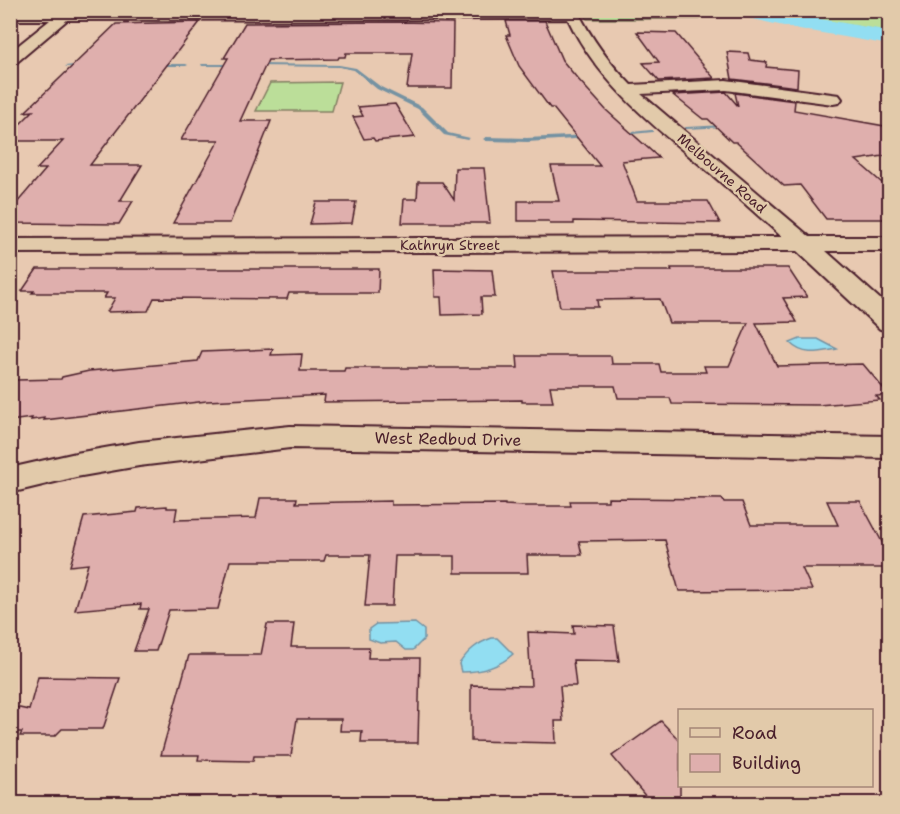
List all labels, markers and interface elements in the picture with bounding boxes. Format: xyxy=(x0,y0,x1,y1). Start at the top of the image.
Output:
street label: Melbourne Road xyxy=(674,129,771,217)
street label: Kathryn Street xyxy=(400,236,500,254)
street label: West Redbud Drive xyxy=(374,427,522,451)
legend xyxy=(678,709,873,787)
text: Road xyxy=(732,721,777,745)
text: Building xyxy=(732,751,801,775)

